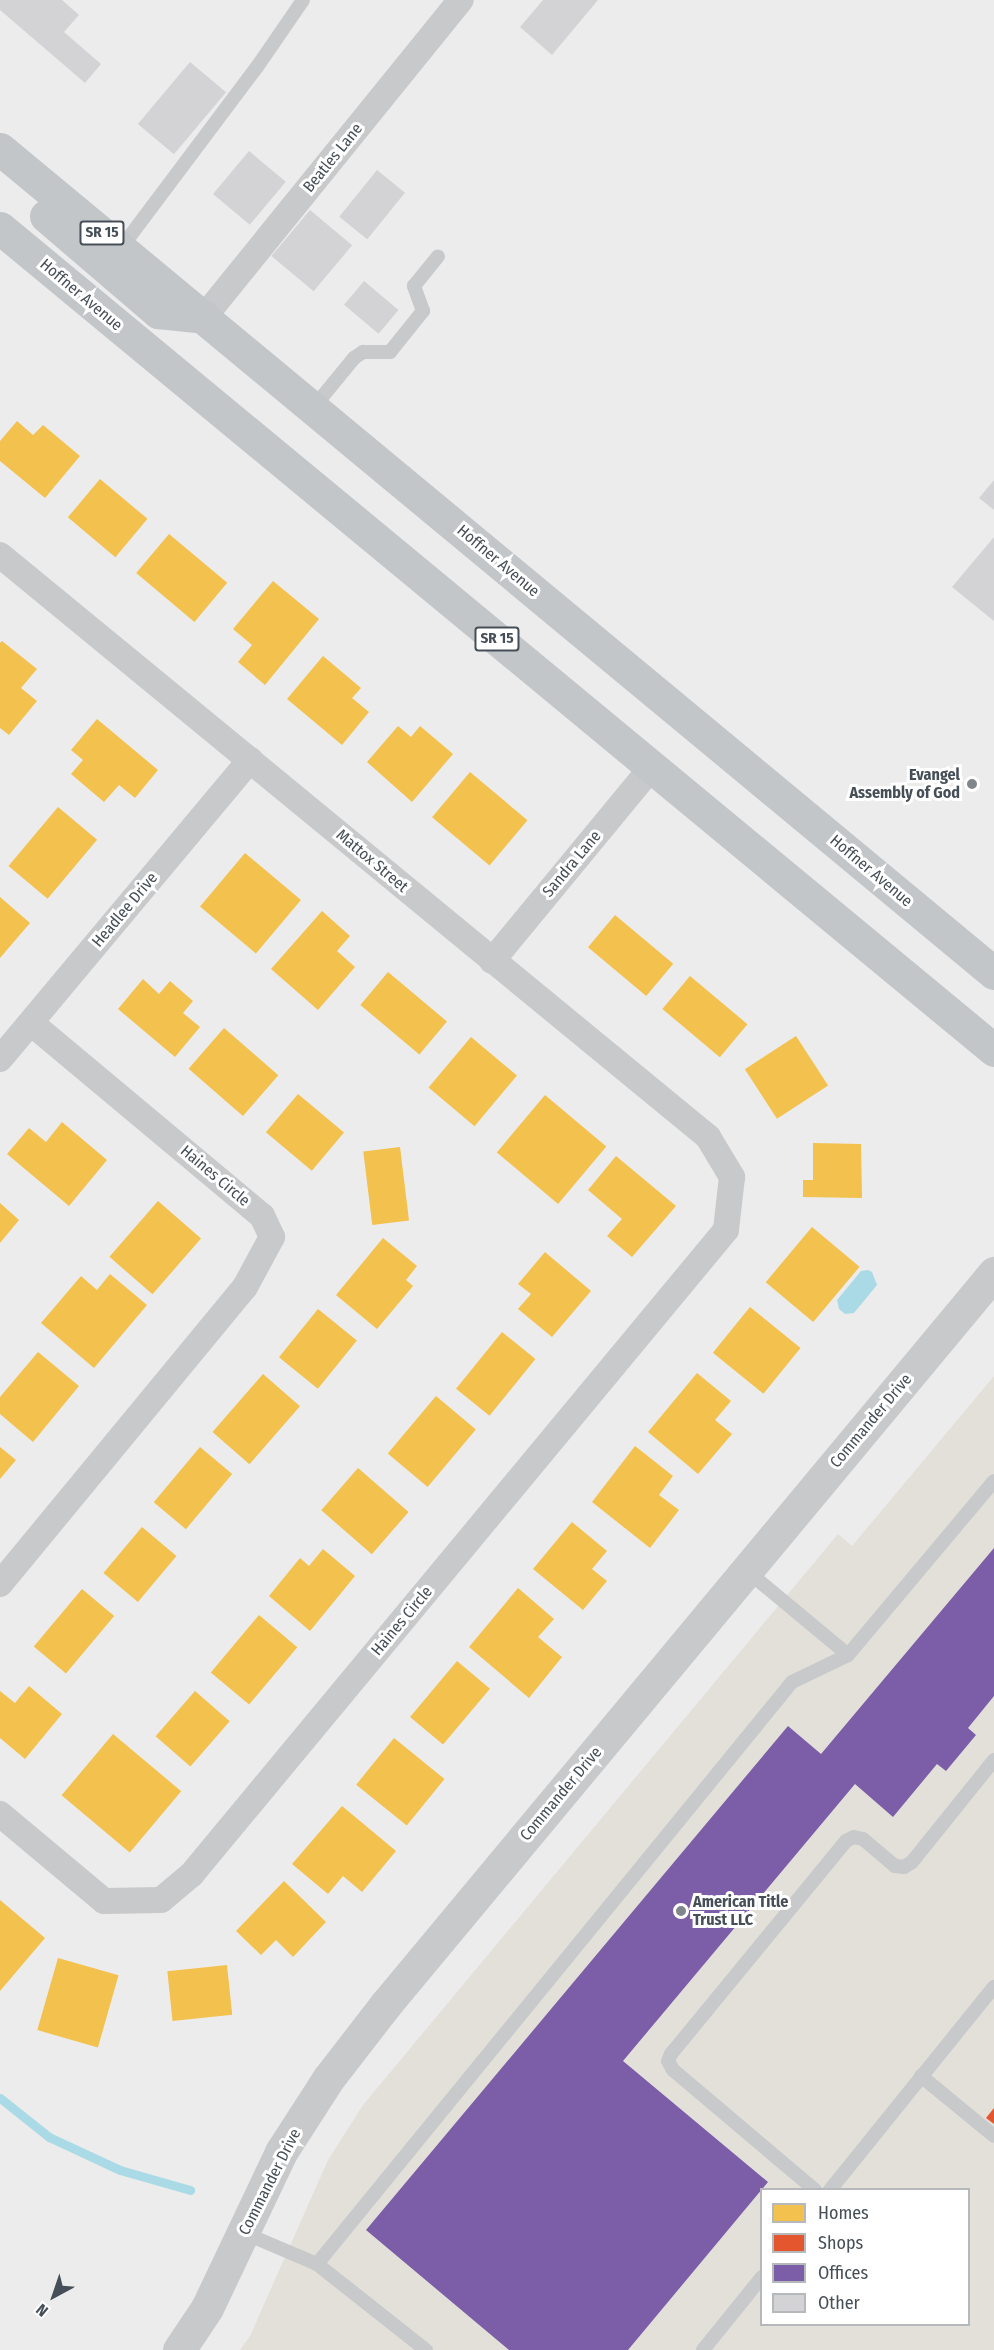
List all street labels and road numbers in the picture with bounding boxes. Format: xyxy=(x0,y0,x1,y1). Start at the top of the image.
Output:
street label: Beatles Lane xyxy=(299,120,367,196)
road number: SR 15 xyxy=(78,221,126,245)
street label: Hoffner Avenue xyxy=(36,255,126,335)
street label: Hoffner Avenue xyxy=(453,521,543,601)
road number: SR 15 xyxy=(473,627,521,651)
street label: Mattox Street xyxy=(332,825,412,897)
street label: Sandra Lane xyxy=(539,827,605,901)
street label: Hoffner Avenue xyxy=(826,831,916,911)
street label: Headlee Drive xyxy=(88,869,162,951)
street label: Haines Circle xyxy=(176,1141,254,1211)
street label: Commander Drive xyxy=(826,1370,916,1472)
street label: Haines Circle xyxy=(367,1582,437,1660)
street label: Commander Drive xyxy=(516,1743,606,1845)
street label: Commander Drive xyxy=(235,2126,305,2238)

